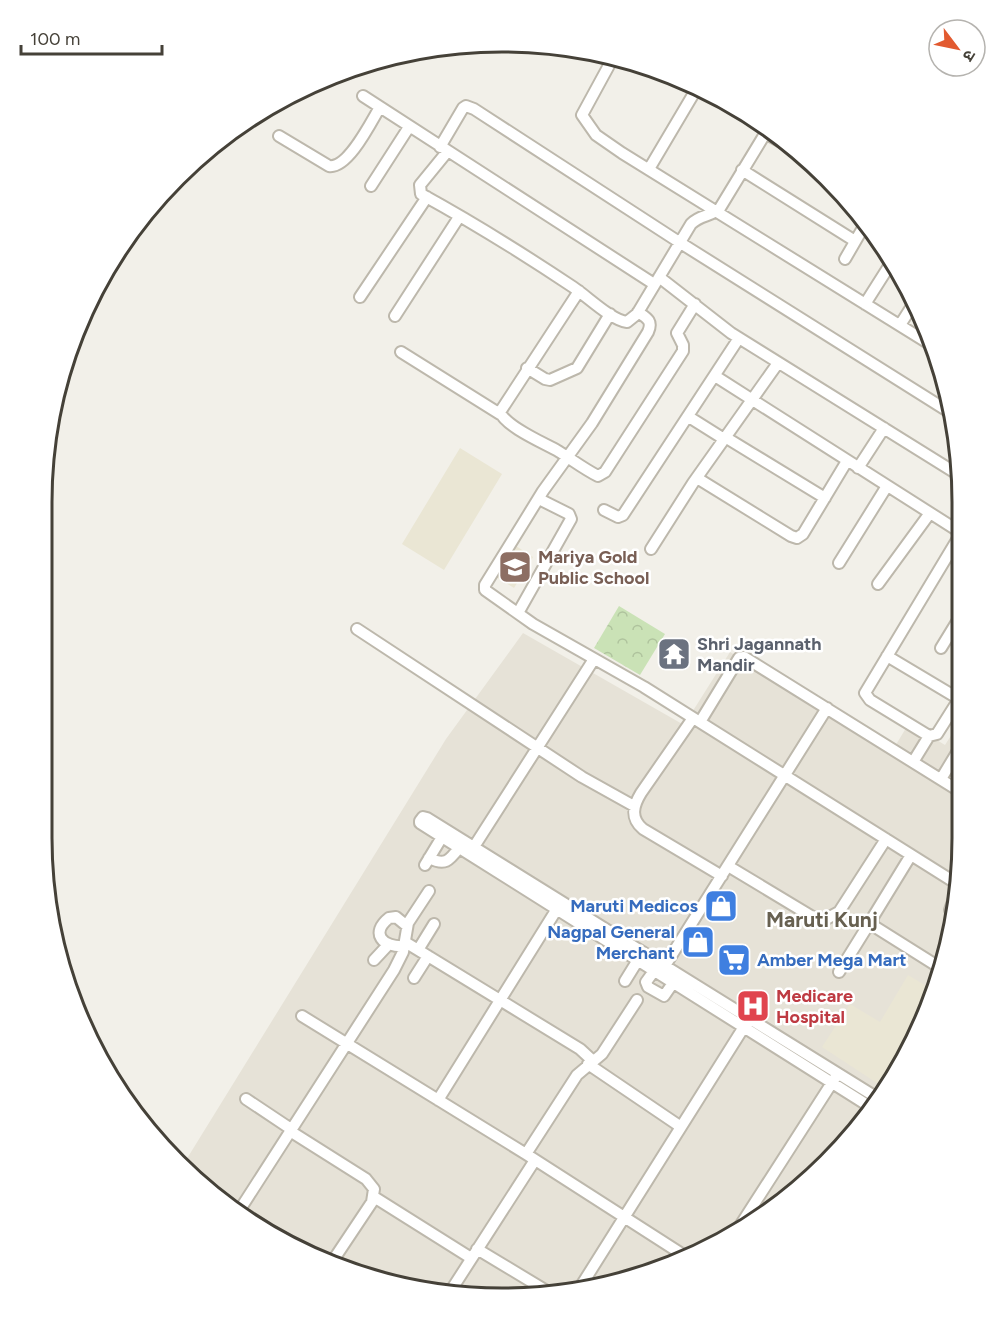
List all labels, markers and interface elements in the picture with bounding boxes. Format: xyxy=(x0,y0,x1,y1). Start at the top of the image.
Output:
scale bar xyxy=(21,18,162,56)
north arrow xyxy=(927,18,987,78)
text: 100 m xyxy=(30,28,80,50)
text: उ xyxy=(958,47,980,65)
place label: Mariya Gold Public School xyxy=(538,546,649,589)
school or university icon: Mariya Gold Public School xyxy=(497,549,533,585)
place label: Shri Jagannath Mandir xyxy=(697,633,822,676)
temple icon: Shri Jagannath Mandir xyxy=(656,636,692,672)
shop icon: Maruti Medicos xyxy=(703,888,739,924)
place label: Maruti Medicos xyxy=(570,895,699,917)
district label: Maruti Kunj xyxy=(766,907,878,932)
place label: Nagpal General Merchant xyxy=(547,921,675,964)
shop icon: Nagpal General Merchant xyxy=(680,924,716,960)
supermarket icon: Amber Mega Mart xyxy=(716,942,752,978)
place label: Amber Mega Mart xyxy=(757,949,907,971)
place label: Medicare Hospital xyxy=(776,985,853,1028)
hospital icon: Medicare Hospital xyxy=(735,988,771,1024)

